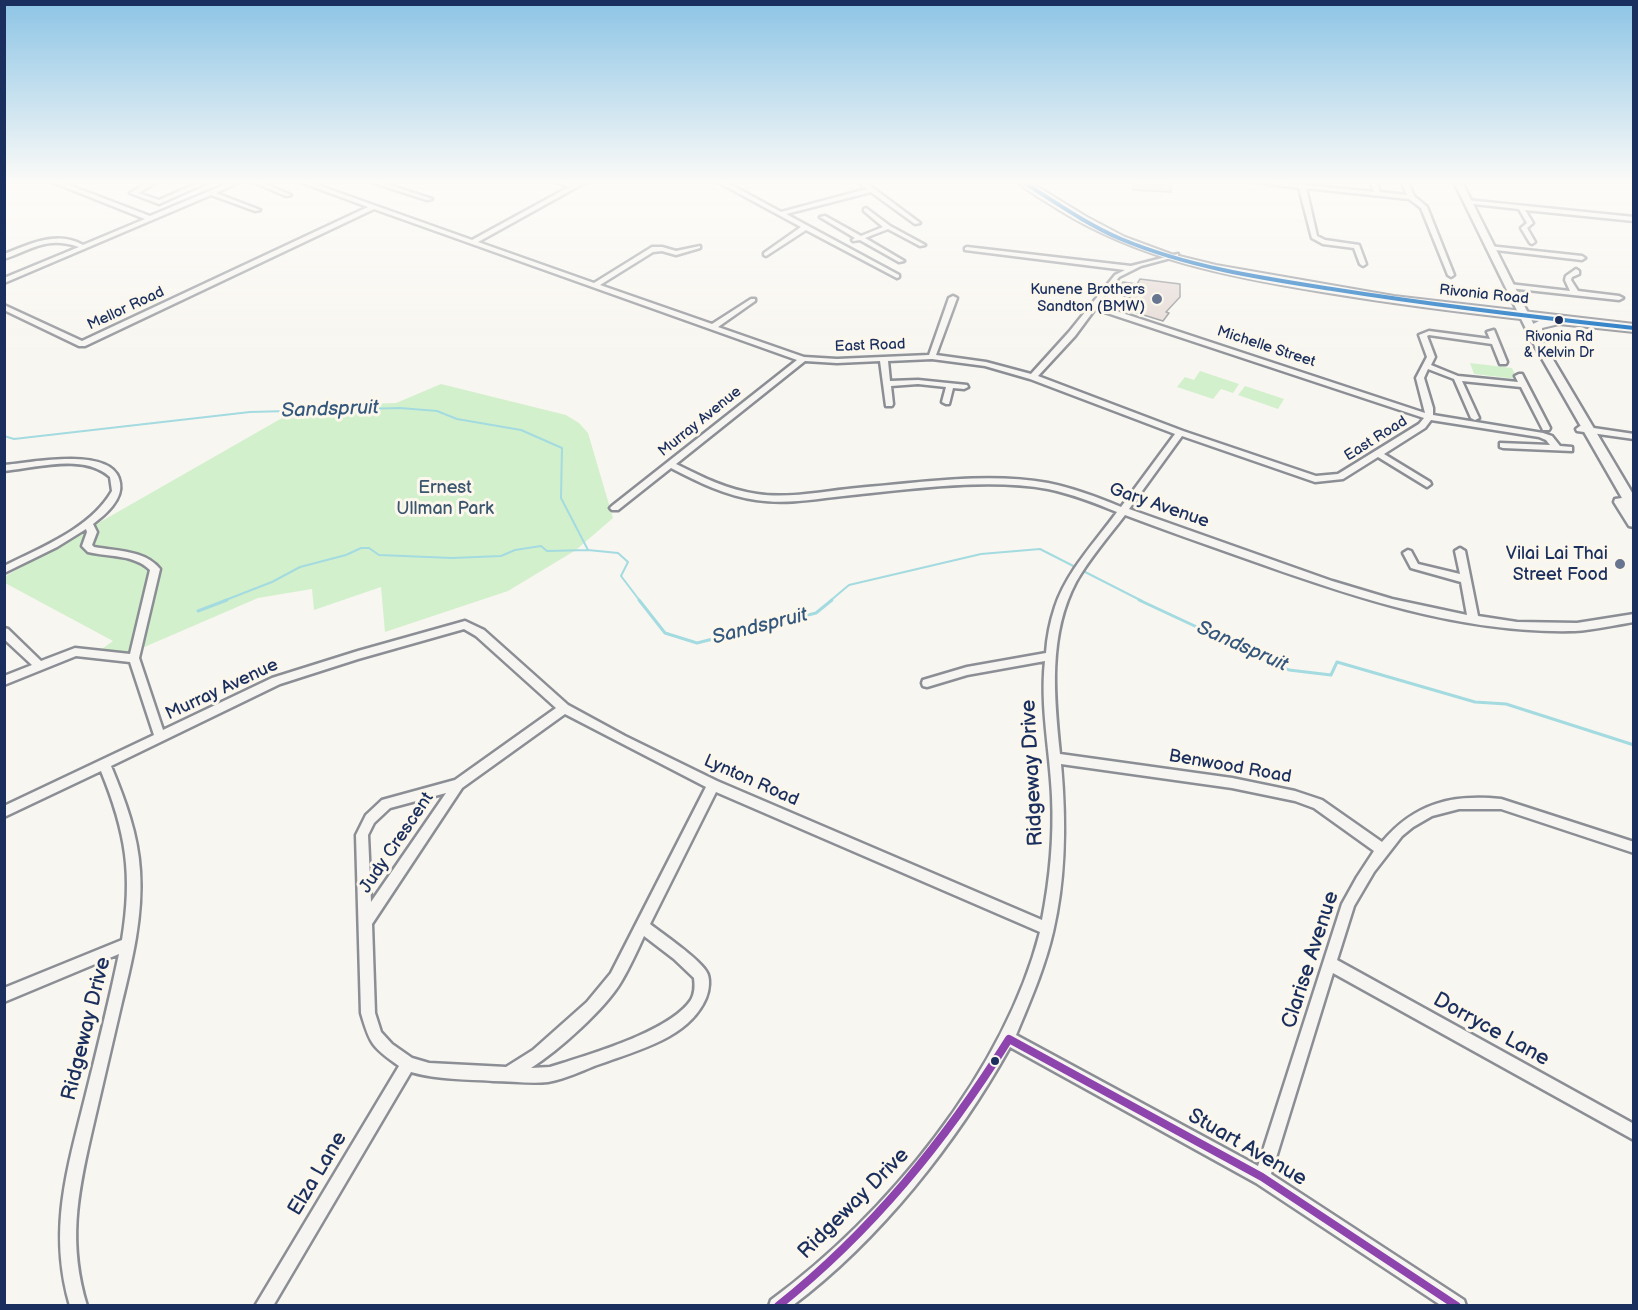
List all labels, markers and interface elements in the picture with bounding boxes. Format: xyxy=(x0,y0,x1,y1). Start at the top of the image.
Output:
place label: Kunene Brothers Sandton (BMW) xyxy=(1030,281,1145,316)
street label: Rivonia Road xyxy=(1438,281,1530,309)
street label: Mellor Road xyxy=(85,283,167,335)
marker: Kunene Brothers Sandton (BMW) xyxy=(1150,292,1164,306)
marker: Rivonia Rd & Kelvin Dr xyxy=(1553,314,1565,326)
street label: Michelle Street xyxy=(1215,323,1317,371)
place label: Rivonia Rd & Kelvin Dr xyxy=(1524,329,1594,362)
street label: East Road xyxy=(834,336,906,356)
street label: Murray Avenue xyxy=(655,383,745,461)
water label: Sandspruit xyxy=(281,396,379,424)
street label: East Road xyxy=(1341,413,1411,465)
park label: Ernest Ullman Park xyxy=(396,477,494,520)
street label: Gary Avenue xyxy=(1106,479,1212,533)
place label: Vilai Lai Thai Street Food xyxy=(1506,543,1608,586)
marker: Vilai Lai Thai Street Food xyxy=(1613,557,1627,571)
water label: Sandspruit xyxy=(710,604,810,650)
water label: Sandspruit xyxy=(1193,616,1291,678)
street label: Murray Avenue xyxy=(162,654,282,726)
street label: Ridgeway Drive xyxy=(1017,699,1049,847)
street label: Benwood Road xyxy=(1167,746,1293,788)
street label: Lynton Road xyxy=(700,750,802,812)
street label: Judy Crescent xyxy=(355,788,439,898)
street label: Clarise Avenue xyxy=(1277,888,1345,1032)
street label: Ridgeway Drive xyxy=(57,955,117,1103)
street label: Dorryce Lane xyxy=(1428,988,1554,1072)
unlabelled marker xyxy=(989,1055,1001,1067)
street label: Stuart Avenue xyxy=(1183,1104,1311,1192)
street label: Elza Lane xyxy=(283,1127,353,1221)
street label: Ridgeway Drive xyxy=(793,1143,915,1265)

